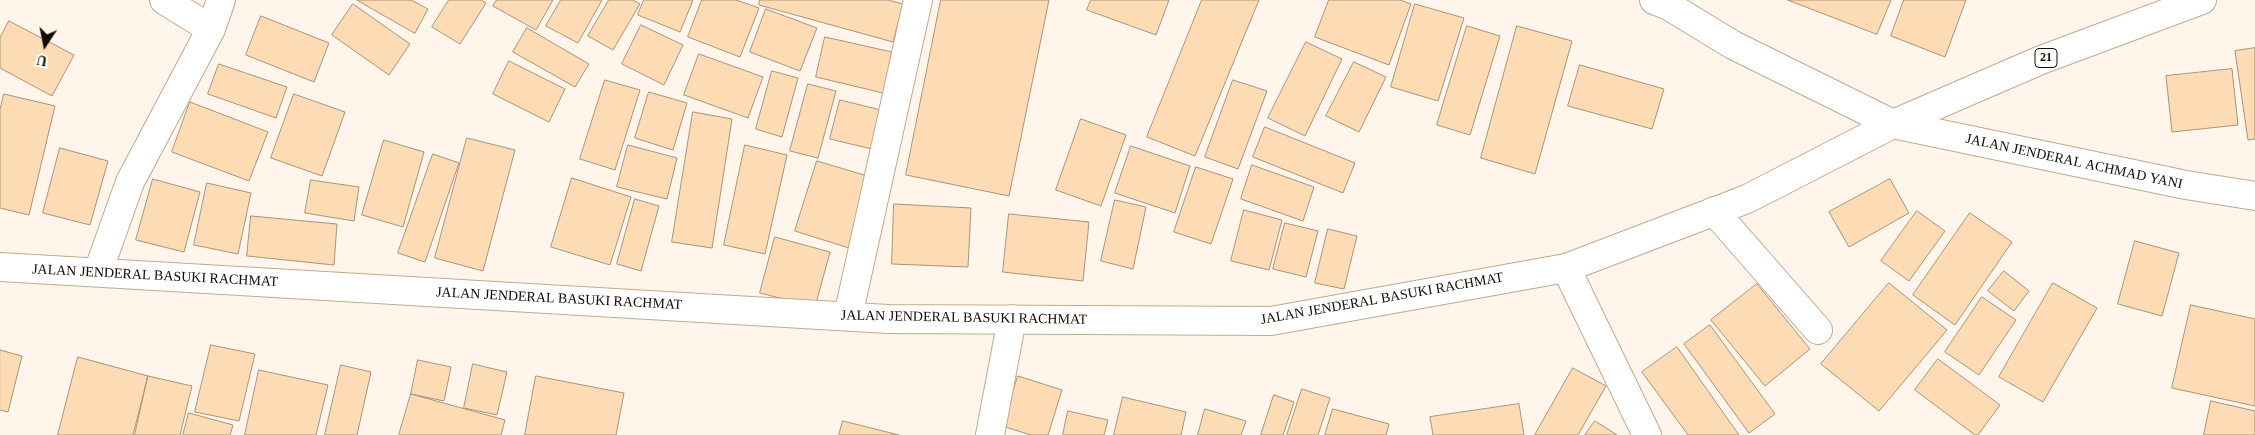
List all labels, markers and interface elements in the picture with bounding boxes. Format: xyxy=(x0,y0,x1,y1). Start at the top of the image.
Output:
north arrow xyxy=(20,20,70,70)
road number: 21 xyxy=(2035,48,2057,68)
text: U xyxy=(36,52,48,69)
street label: JALAN JENDERAL ACHMAD YANI xyxy=(1964,131,2184,193)
street label: JALAN JENDERAL BASUKI RACHMAT xyxy=(32,261,278,291)
street label: JALAN JENDERAL BASUKI RACHMAT xyxy=(1259,269,1505,329)
street label: JALAN JENDERAL BASUKI RACHMAT xyxy=(436,284,682,314)
street label: JALAN JENDERAL BASUKI RACHMAT xyxy=(841,307,1087,329)

